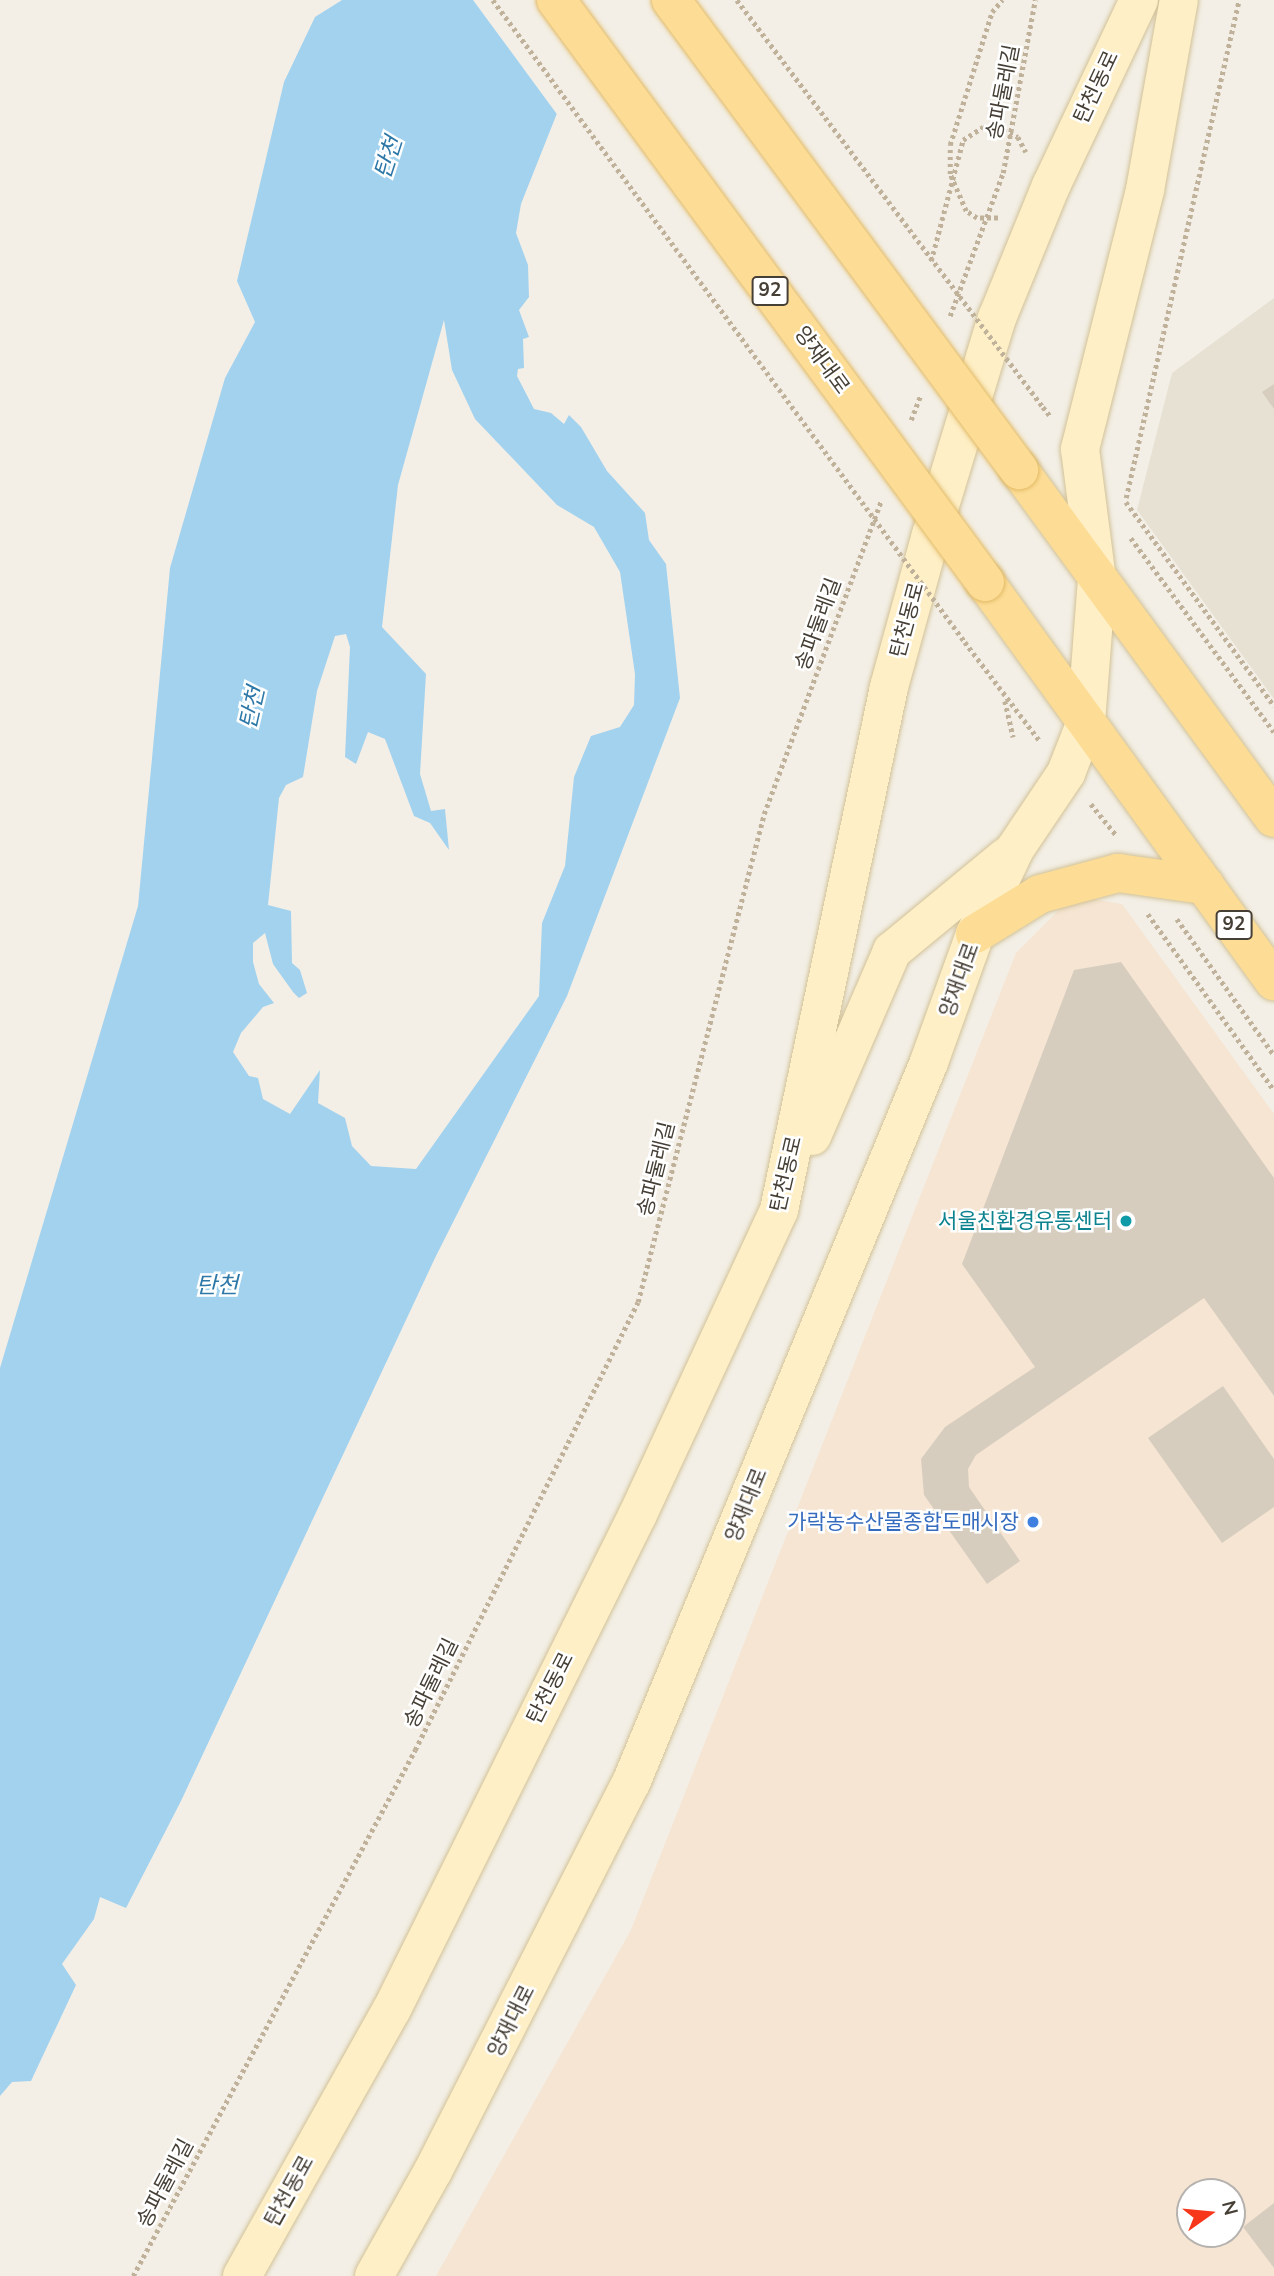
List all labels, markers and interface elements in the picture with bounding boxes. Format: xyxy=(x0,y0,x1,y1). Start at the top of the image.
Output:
street label: 송파둘레길 xyxy=(981,42,1025,142)
street label: 탄천동로 xyxy=(1068,47,1124,127)
water label: 탄천 xyxy=(369,134,409,182)
road number: 92 xyxy=(751,276,789,306)
street label: 양재대로 xyxy=(789,321,855,399)
street label: 송파둘레길 xyxy=(790,574,846,674)
street label: 탄천동로 xyxy=(885,579,929,661)
water label: 탄천 xyxy=(235,684,271,732)
road number: 92 xyxy=(1215,909,1253,940)
street label: 양재대로 xyxy=(934,939,984,1021)
street label: 송파둘레길 xyxy=(632,1119,680,1219)
street label: 탄천동로 xyxy=(765,1134,807,1214)
place label: 서울친환경유통센터 xyxy=(938,1208,1112,1234)
marker: 서울친환경유통센터 xyxy=(1118,1213,1134,1229)
water label: 탄천 xyxy=(196,1272,238,1300)
street label: 양재대로 xyxy=(720,1464,772,1546)
place label: 가락농수산물종합도매시장 xyxy=(787,1509,1019,1535)
marker: 가락농수산물종합도매시장 xyxy=(1025,1514,1041,1530)
street label: 송파둘레길 xyxy=(399,1634,463,1732)
street label: 탄천동로 xyxy=(521,1648,579,1728)
street label: 양재대로 xyxy=(482,1981,540,2061)
street label: 송파둘레길 xyxy=(131,2134,199,2232)
street label: 탄천동로 xyxy=(259,2151,319,2231)
north arrow xyxy=(1176,2178,1246,2248)
text: N xyxy=(1215,2198,1244,2218)

